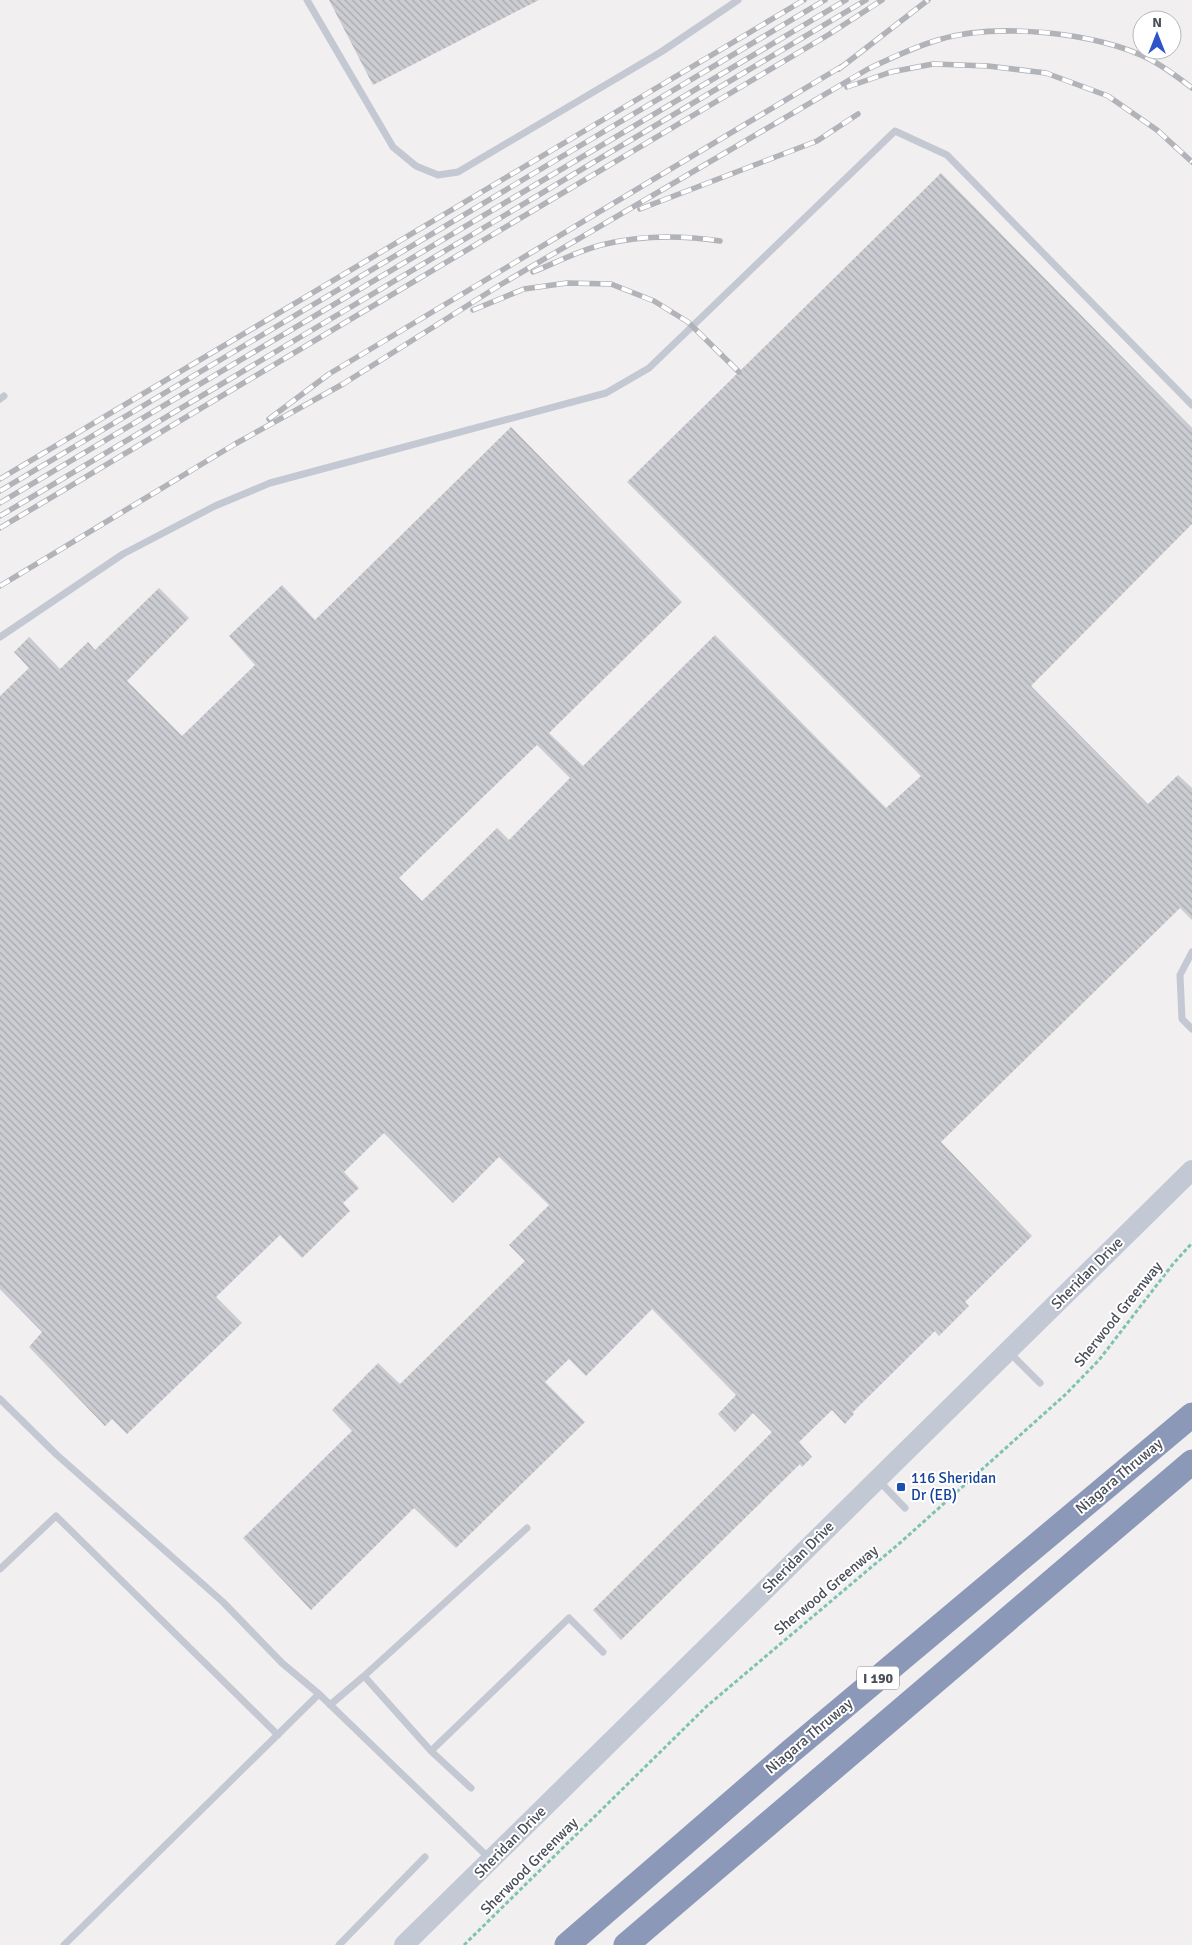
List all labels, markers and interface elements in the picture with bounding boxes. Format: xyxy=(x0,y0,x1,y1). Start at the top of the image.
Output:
north arrow xyxy=(1132,10,1182,60)
text: N xyxy=(1152,14,1162,31)
street label: Sheridan Drive xyxy=(1047,1233,1127,1313)
street label: Sherwood Greenway xyxy=(1070,1258,1166,1370)
street label: Niagara Thruway xyxy=(1072,1434,1166,1518)
place label: 116 Sheridan Dr (EB) xyxy=(911,1469,996,1504)
marker: 116 Sheridan Dr (EB) xyxy=(895,1481,907,1493)
street label: Sheridan Drive xyxy=(758,1517,838,1597)
street label: Sherwood Greenway xyxy=(770,1541,882,1639)
road number: I 190 xyxy=(857,1666,899,1690)
street label: Niagara Thruway xyxy=(762,1694,856,1778)
street label: Sheridan Drive xyxy=(470,1802,550,1882)
street label: Sherwood Greenway xyxy=(477,1814,581,1918)

